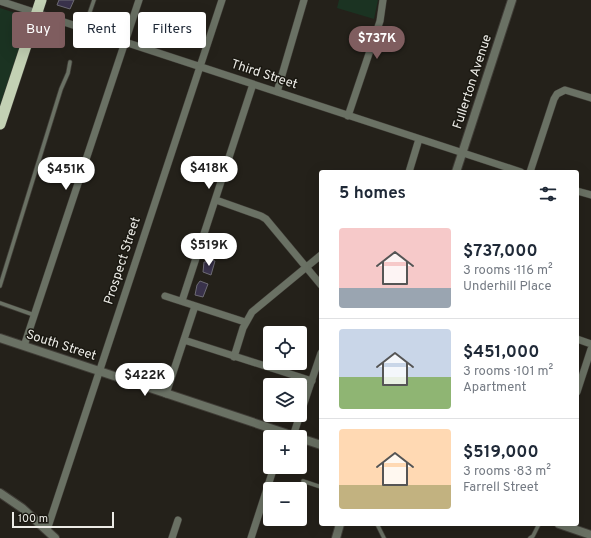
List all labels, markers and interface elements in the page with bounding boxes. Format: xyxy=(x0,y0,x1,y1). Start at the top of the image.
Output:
chip: Buy xyxy=(12,12,65,48)
chip: Rent xyxy=(73,12,130,48)
chip: Filters xyxy=(138,12,206,48)
pin: $737K xyxy=(349,26,405,60)
text: $737K xyxy=(358,31,396,47)
street label: Fullerton Avenue xyxy=(450,33,496,131)
street label: Third Street xyxy=(229,57,299,93)
pin: $418K xyxy=(181,156,237,190)
pin: $451K xyxy=(38,157,94,191)
text: $418K xyxy=(190,161,228,177)
text: $451K xyxy=(47,162,85,178)
text: 5 homes xyxy=(339,183,406,205)
icon: filters xyxy=(537,183,559,205)
street label: Prospect Street xyxy=(101,215,145,307)
pin: $519K xyxy=(181,233,237,267)
text: $519K xyxy=(190,238,228,254)
text: $737,000 xyxy=(463,241,538,263)
icon: home xyxy=(371,244,419,292)
text: 3 rooms · 116 m² xyxy=(463,263,553,279)
text: Underhill Place xyxy=(463,279,552,295)
map controls xyxy=(263,326,307,526)
button: locate xyxy=(263,326,307,370)
street label: South Street xyxy=(24,327,98,365)
text: $451,000 xyxy=(463,342,539,364)
icon: home xyxy=(371,345,419,393)
pin: $422K xyxy=(117,363,173,397)
text: 3 rooms · 101 m² xyxy=(463,364,553,380)
text: $422K xyxy=(124,368,166,384)
button: layers xyxy=(263,378,307,422)
text: Apartment xyxy=(463,380,526,396)
button: + xyxy=(263,430,307,474)
text: $519,000 xyxy=(463,442,539,464)
icon: home xyxy=(371,445,419,493)
text: 3 rooms · 83 m² xyxy=(463,464,551,480)
text: Farrell Street xyxy=(463,480,539,496)
button: − xyxy=(263,482,307,526)
scale bar xyxy=(12,510,114,529)
text: 100 m xyxy=(18,512,48,526)

